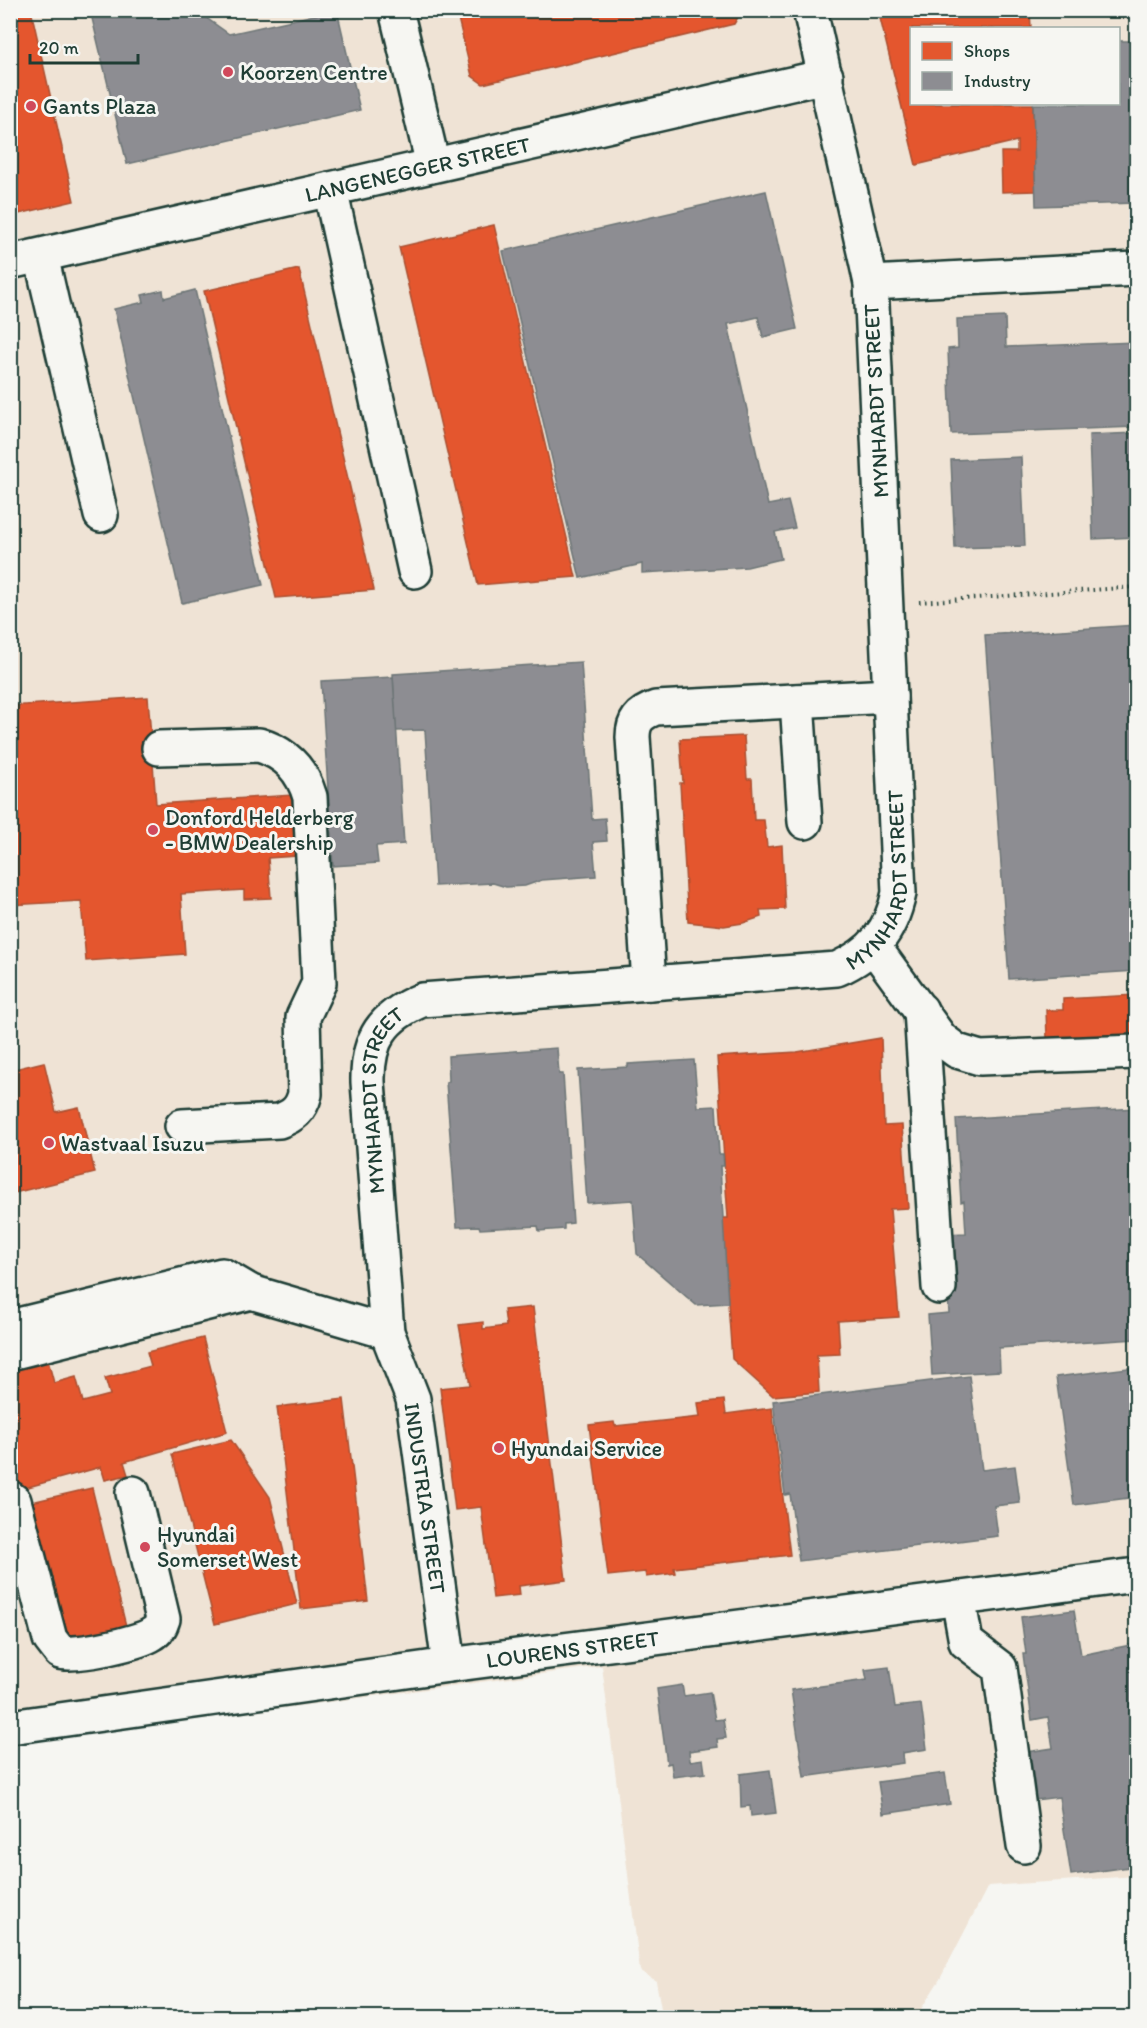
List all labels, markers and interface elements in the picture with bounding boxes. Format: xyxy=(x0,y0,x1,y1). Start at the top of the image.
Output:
scale bar xyxy=(30,27,138,65)
legend xyxy=(910,27,1120,105)
text: 20 m xyxy=(39,37,79,59)
text: Shops xyxy=(964,40,1010,62)
place label: Koorzen Centre xyxy=(240,59,388,86)
marker: Koorzen Centre xyxy=(221,65,235,79)
text: Industry xyxy=(964,70,1031,92)
place label: Gants Plaza xyxy=(43,93,156,120)
marker: Gants Plaza xyxy=(24,99,38,113)
street label: LANGENEGGER STREET xyxy=(302,130,533,208)
street label: MYNHARDT STREET xyxy=(857,303,895,499)
street label: MYNHARDT STREET xyxy=(840,789,913,976)
place label: Donford Helderberg - BMW Dealership xyxy=(165,804,354,856)
marker: Donford Helderberg - BMW Dealership xyxy=(146,823,160,837)
street label: MYNHARDT STREET xyxy=(354,1000,409,1195)
place label: Wastvaal Isuzu xyxy=(61,1130,205,1157)
marker: Wastvaal Isuzu xyxy=(42,1136,56,1150)
street label: INDUSTRIA STREET xyxy=(398,1401,452,1596)
place label: Hyundai Service xyxy=(511,1435,662,1462)
marker: Hyundai Service xyxy=(492,1441,506,1455)
place label: Hyundai Somerset West xyxy=(157,1521,298,1573)
marker: Hyundai Somerset West xyxy=(138,1540,152,1554)
street label: LOURENS STREET xyxy=(484,1624,661,1674)

